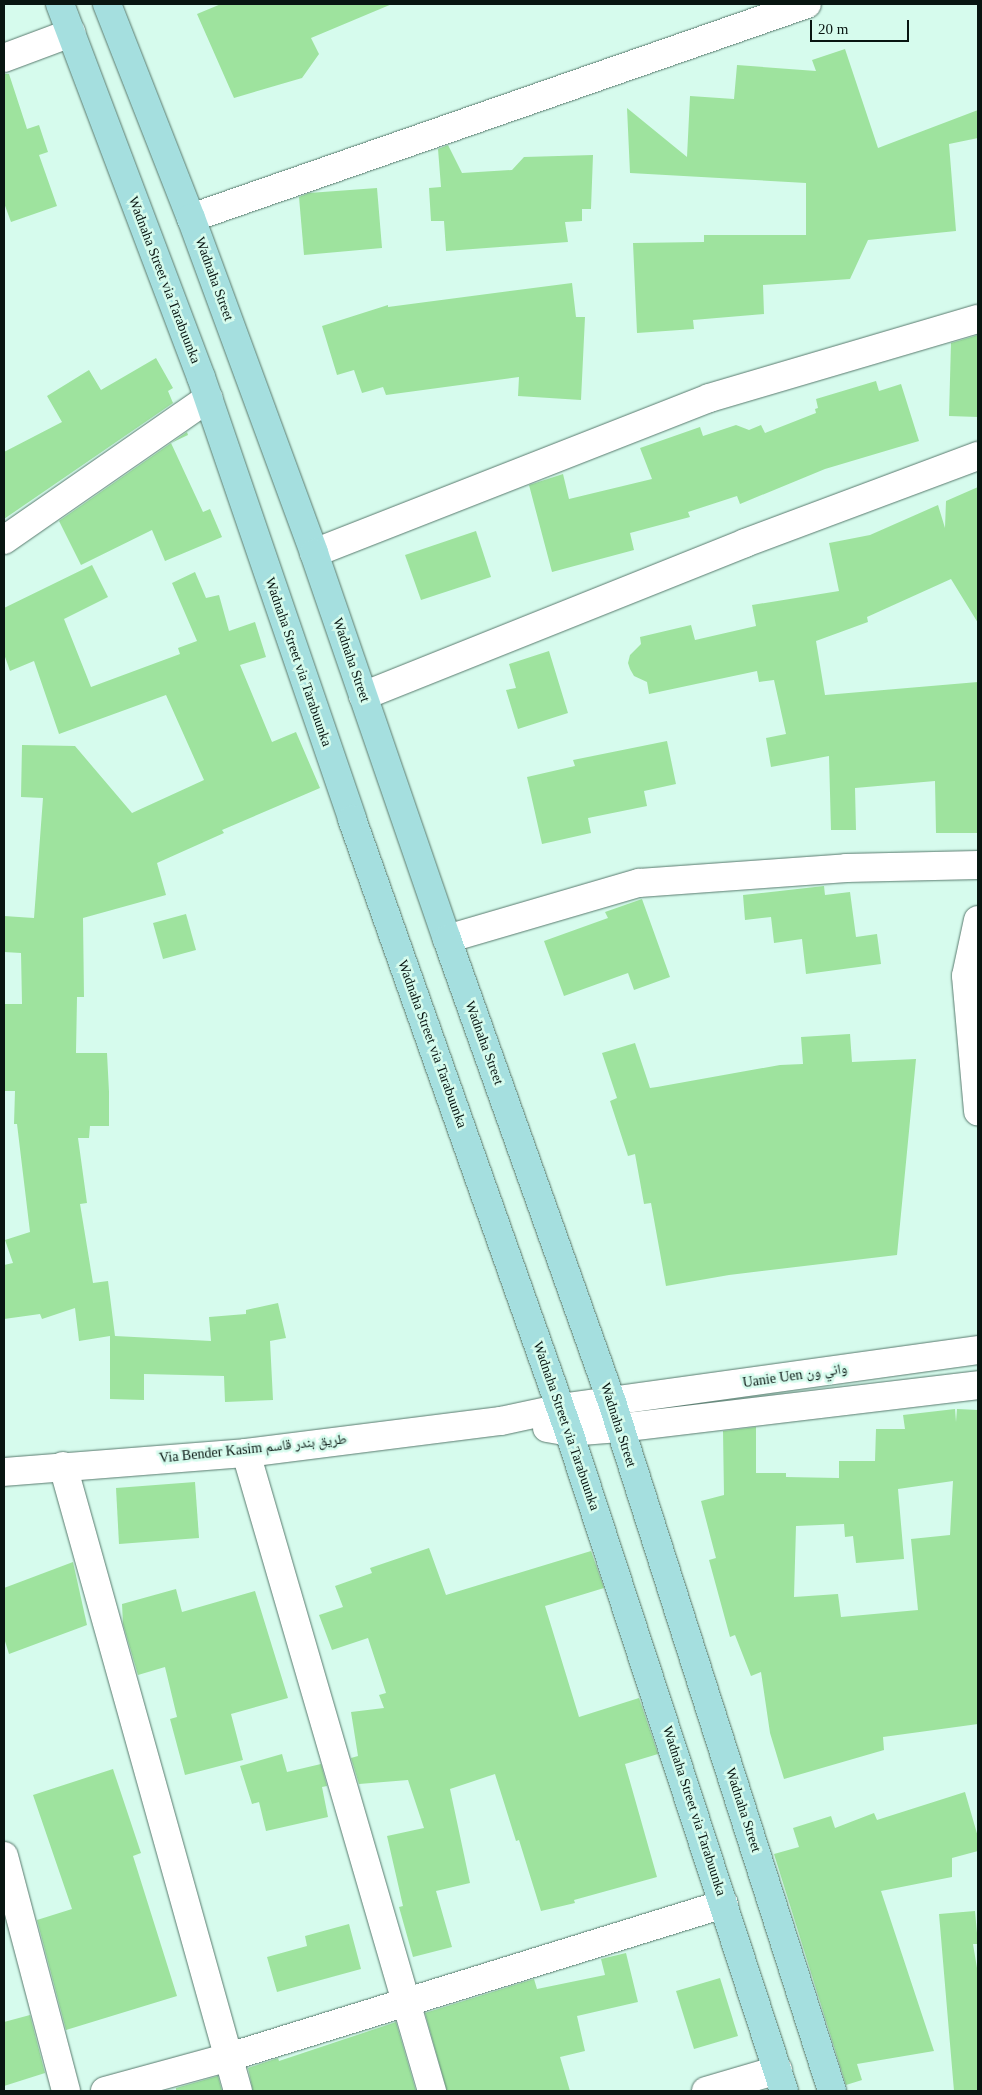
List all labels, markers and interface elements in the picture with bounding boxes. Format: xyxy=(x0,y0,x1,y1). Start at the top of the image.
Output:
scale bar xyxy=(812,10,911,42)
text: 20 m xyxy=(818,21,848,37)
street label: Wadnaha Street via Tarabuunka xyxy=(124,194,204,366)
street label: Wadnaha Street xyxy=(191,235,237,323)
street label: Wadnaha Street via Tarabuunka xyxy=(261,575,335,749)
street label: Wadnaha Street xyxy=(329,616,373,704)
street label: Wadnaha Street via Tarabuunka xyxy=(394,958,470,1130)
street label: Wadnaha Street xyxy=(461,999,507,1087)
street label: Wadnaha Street via Tarabuunka xyxy=(529,1339,603,1513)
street label: Uanie Uen واني ون xyxy=(742,1360,848,1392)
street label: Wadnaha Street xyxy=(596,1381,640,1469)
street label: Via Bender Kasim طريق بندر قاسم xyxy=(158,1431,348,1467)
street label: Wadnaha Street via Tarabuunka xyxy=(659,1724,729,1898)
street label: Wadnaha Street xyxy=(721,1766,765,1854)

